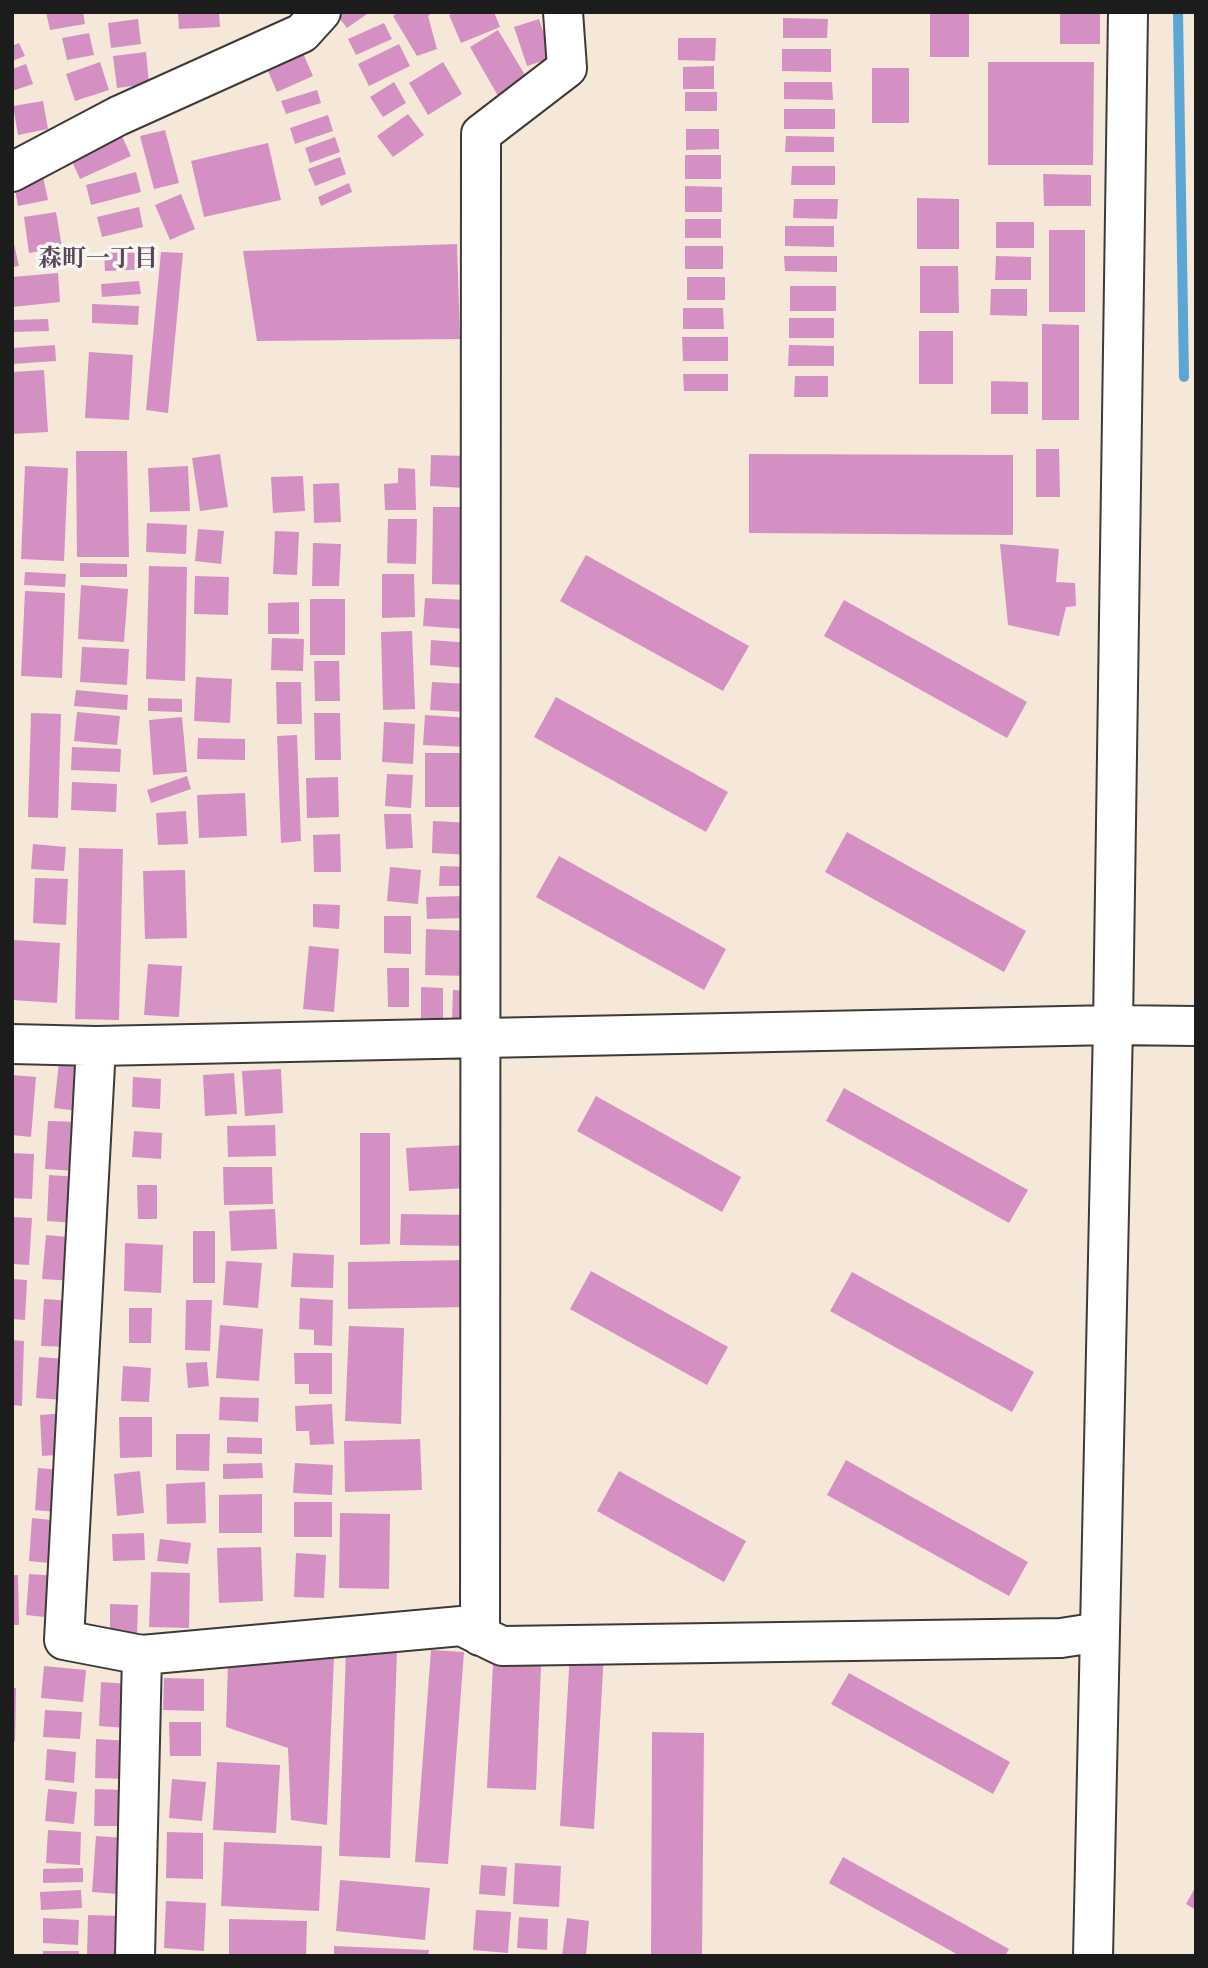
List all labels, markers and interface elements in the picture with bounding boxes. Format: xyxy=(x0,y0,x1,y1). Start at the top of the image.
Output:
district label: 森町一丁目 xyxy=(38,246,158,274)

